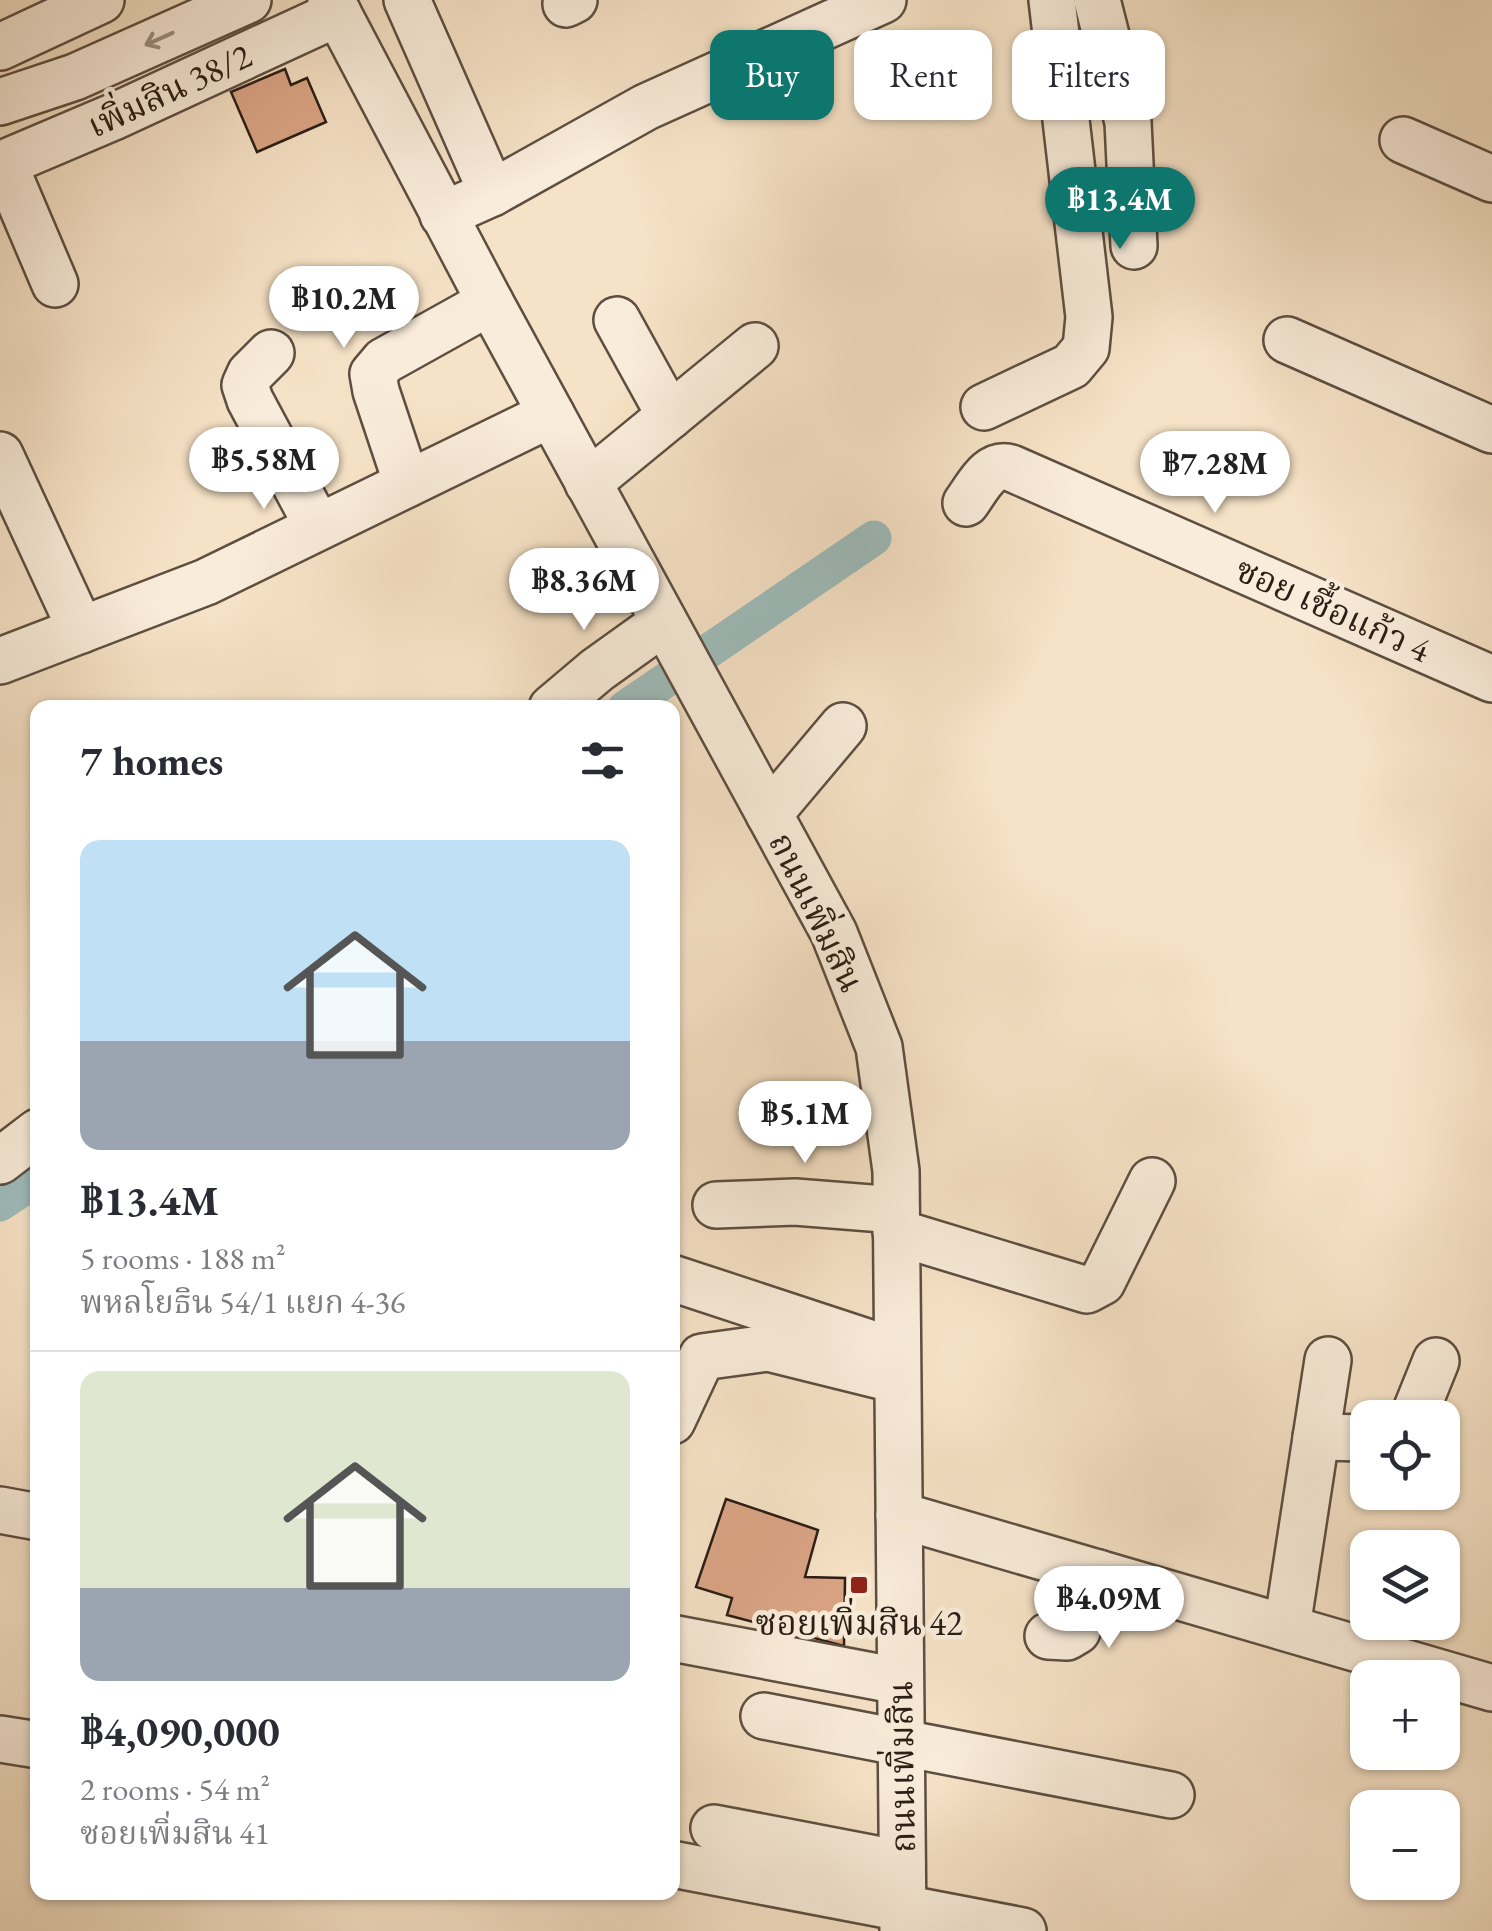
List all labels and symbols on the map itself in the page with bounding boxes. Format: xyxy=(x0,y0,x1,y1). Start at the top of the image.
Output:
street label: เพิ่มสิน 38/2 xyxy=(79,31,258,148)
one-way arrow xyxy=(144,31,175,49)
pin: ฿13.4M xyxy=(1039,167,1201,252)
pin: ฿10.2M xyxy=(263,266,425,351)
pin: ฿5.58M xyxy=(183,427,345,512)
pin: ฿7.28M xyxy=(1134,431,1296,516)
street label: ซอย เชื้อแก้ว 4 xyxy=(1229,544,1438,672)
pin: ฿8.36M xyxy=(503,548,665,633)
street label: ถนนเพิ่มสิน xyxy=(759,824,876,999)
pin: ฿5.1M xyxy=(735,1081,875,1166)
pin: ฿4.09M xyxy=(1028,1566,1190,1651)
marker: ซอยเพิ่มสิน 42 xyxy=(848,1574,870,1596)
place label: ซอยเพิ่มสิน 42 xyxy=(755,1598,963,1645)
street label: ถนนเพิ่มสิน xyxy=(876,1681,925,1854)

